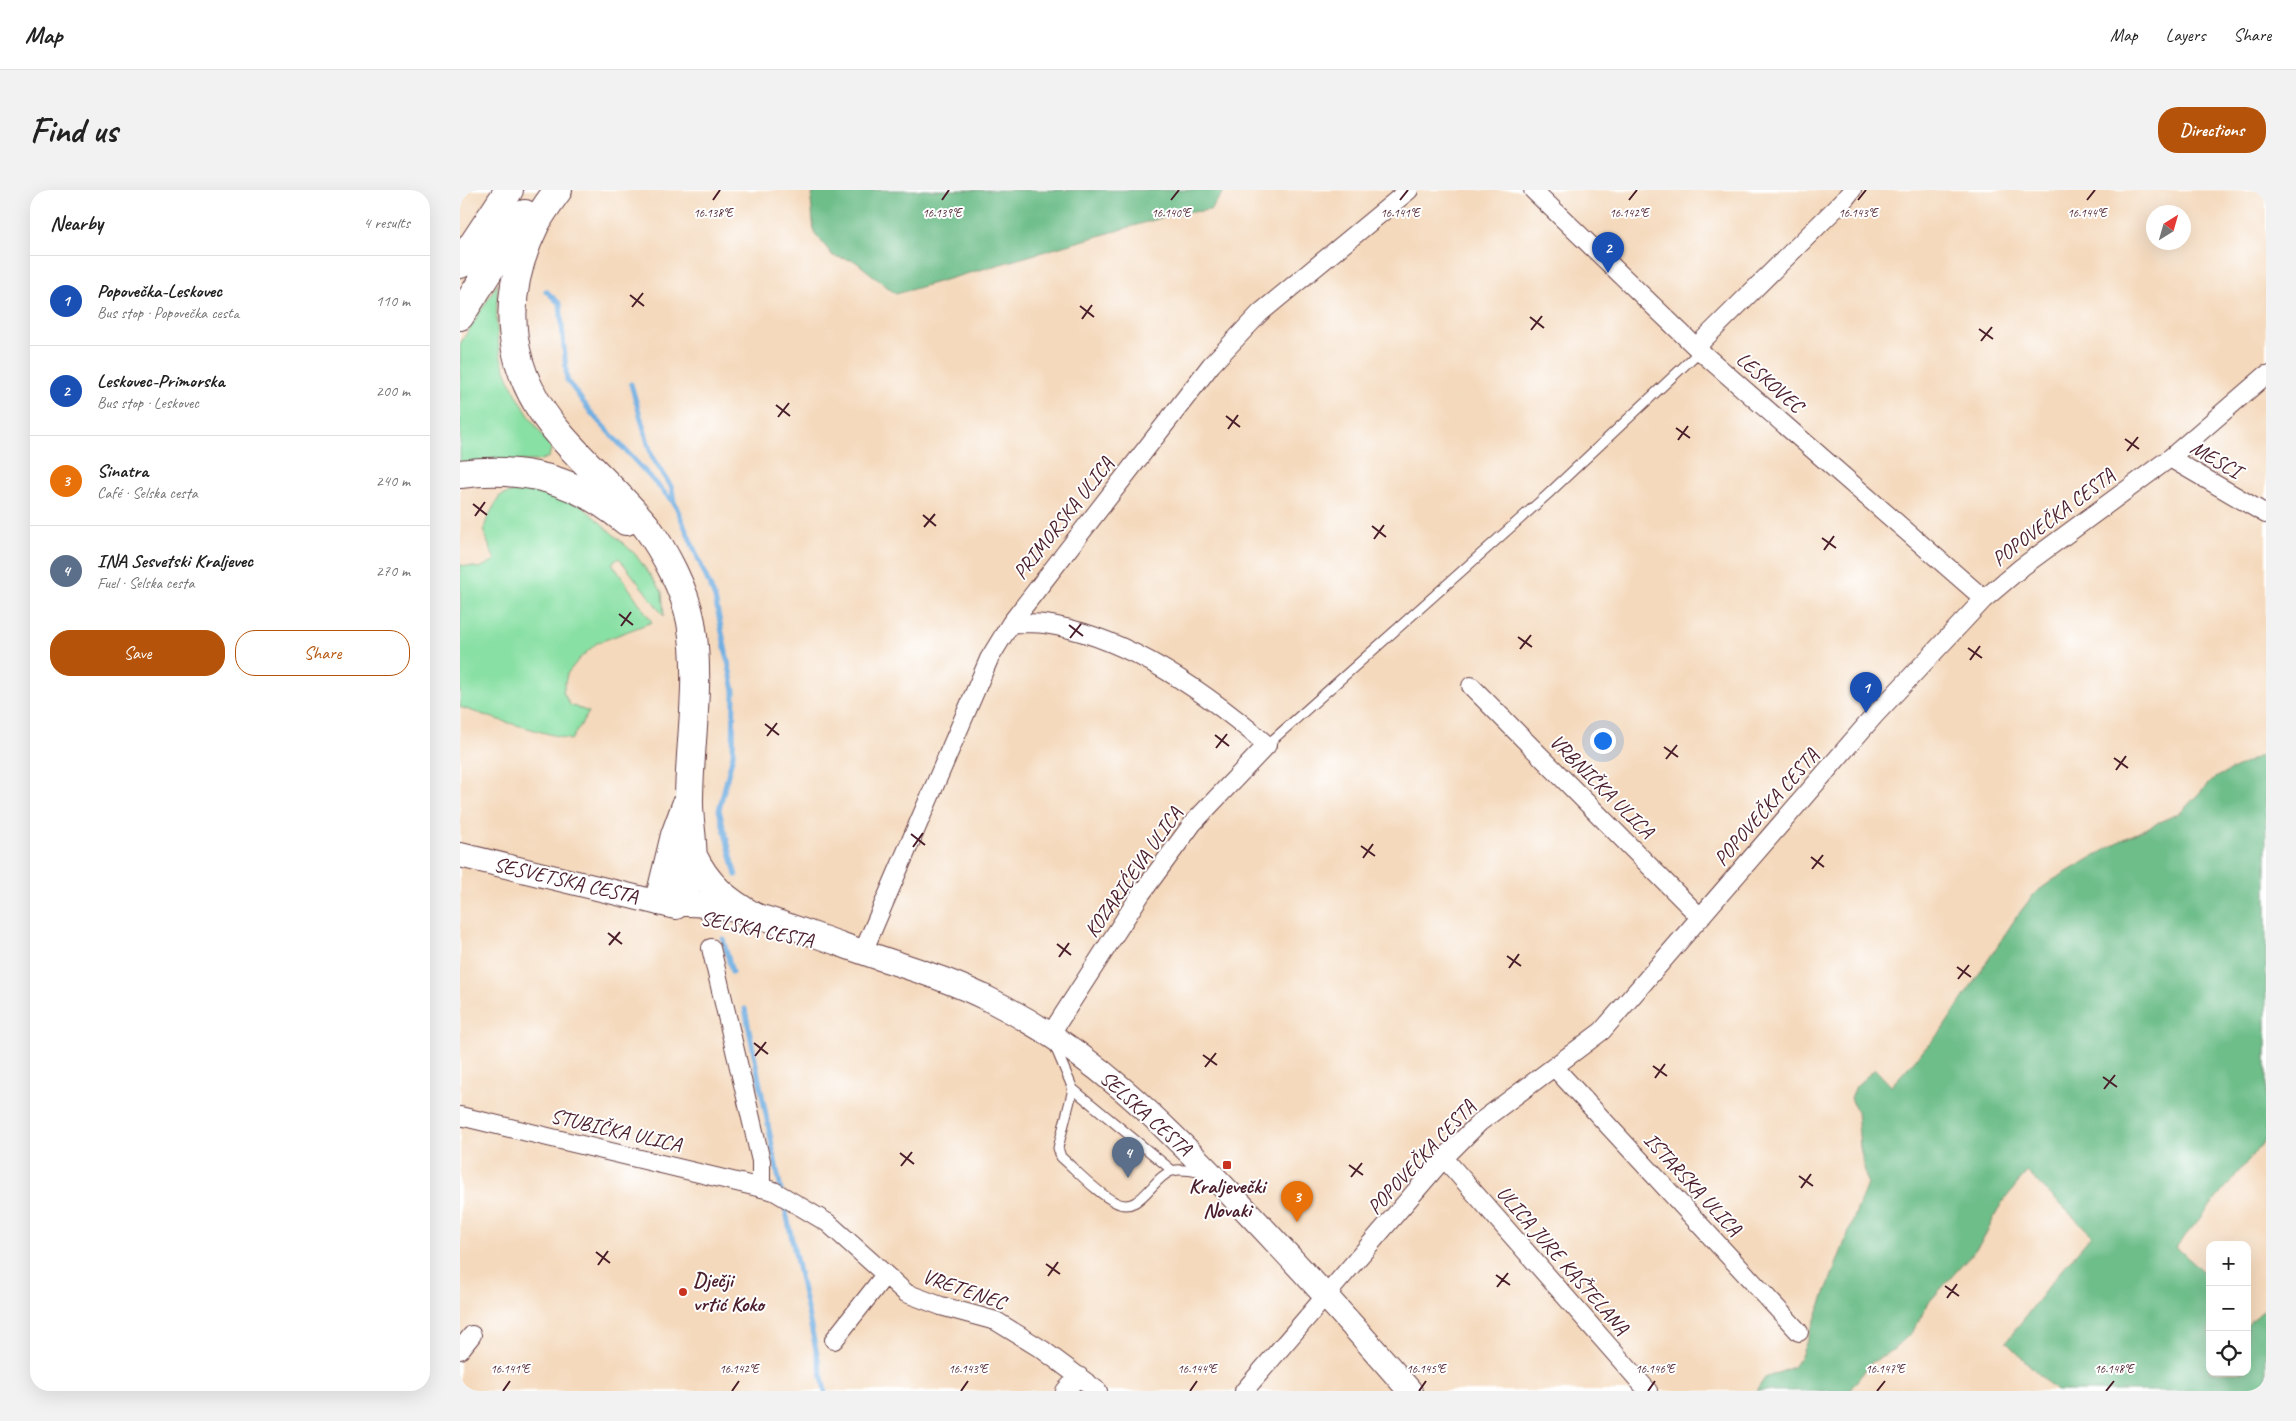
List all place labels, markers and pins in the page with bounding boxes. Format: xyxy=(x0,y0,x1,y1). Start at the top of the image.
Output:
pin: 2 xyxy=(1592,232,1624,273)
pin: 1 xyxy=(1850,672,1882,713)
pin: 4 xyxy=(1112,1137,1144,1178)
marker: Kraljevečki Novaki xyxy=(1221,1159,1233,1171)
place label: Kraljevečki Novaki xyxy=(1189,1173,1268,1223)
pin: 3 xyxy=(1281,1181,1313,1222)
place label: Dječji vrtić Koko xyxy=(693,1267,766,1317)
marker: Dječji vrtić Koko xyxy=(677,1286,689,1298)

